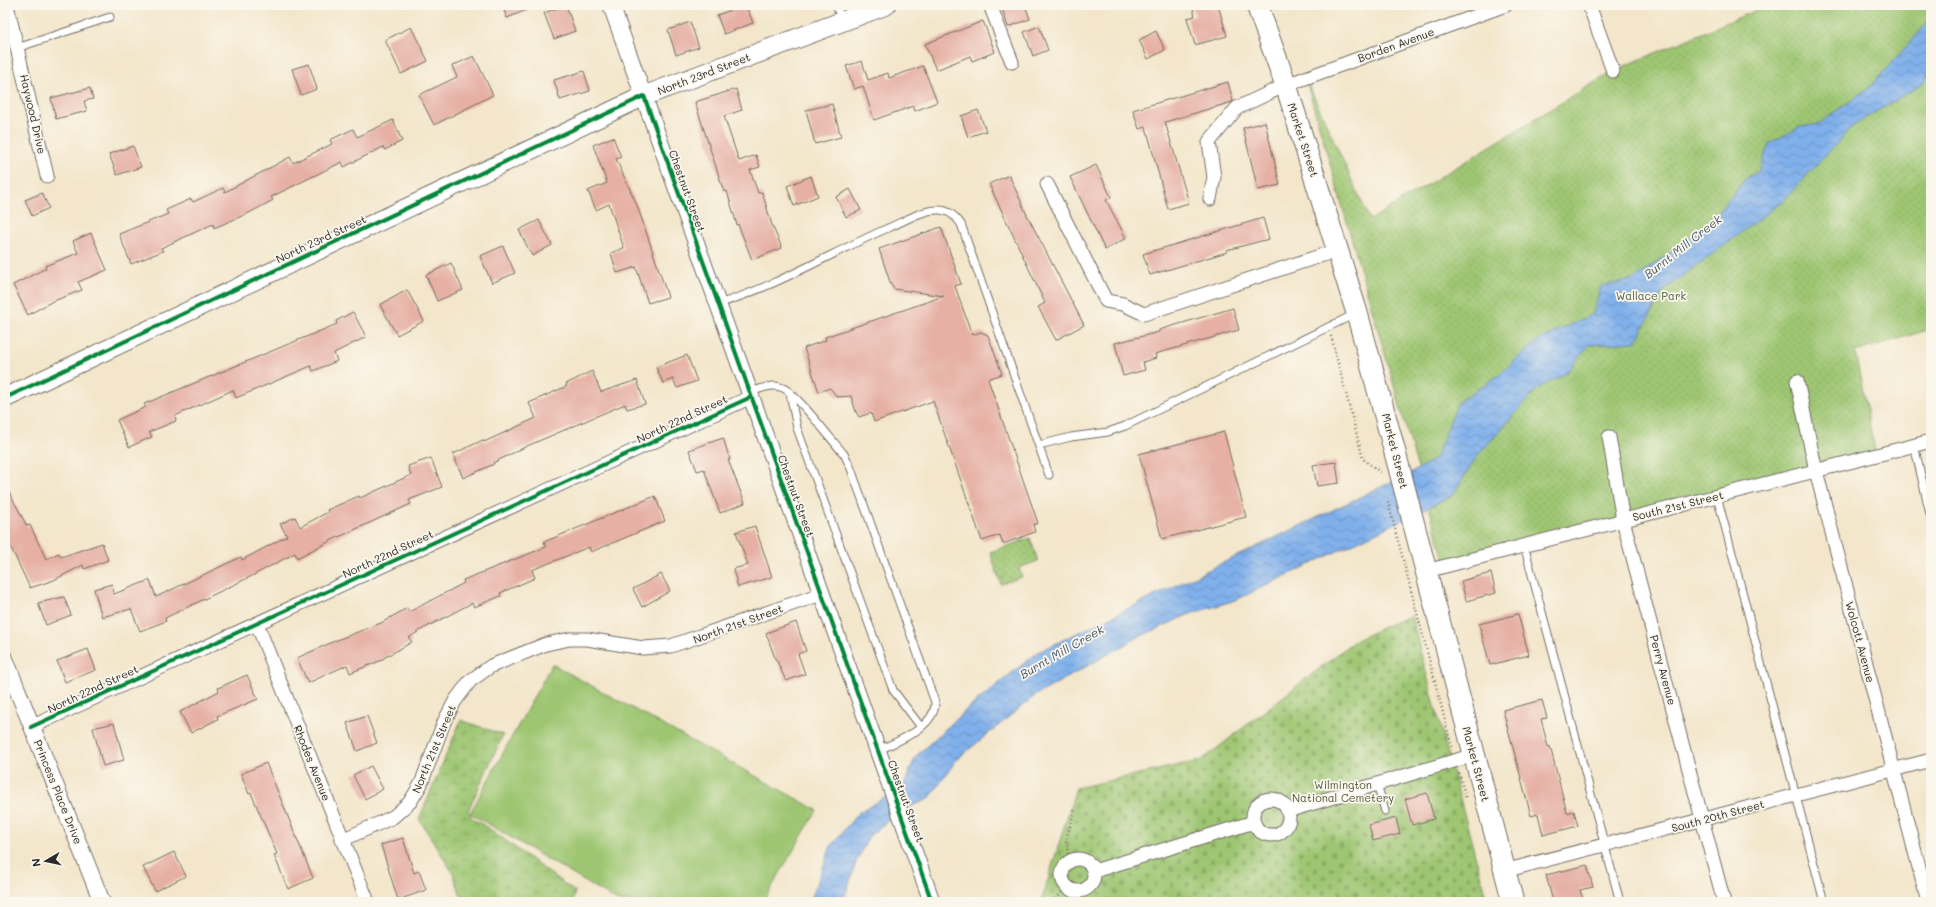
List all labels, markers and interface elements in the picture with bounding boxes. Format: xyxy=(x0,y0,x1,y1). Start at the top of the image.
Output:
street label: Borden Avenue xyxy=(1356,24,1436,65)
street label: North 23rd Street xyxy=(655,49,753,98)
street label: Haywood Drive xyxy=(17,72,50,156)
street label: Market Street xyxy=(1284,101,1323,179)
street label: Chestnut Street xyxy=(666,148,709,234)
water label: Burnt Mill Creek xyxy=(1640,210,1725,282)
street label: North 23rd Street xyxy=(273,211,369,266)
park label: Wallace Park xyxy=(1616,288,1686,303)
street label: North 22nd Street xyxy=(634,391,730,446)
street label: Market Street xyxy=(1379,412,1412,490)
street label: Chestnut Street xyxy=(775,453,818,539)
street label: South 21st Street xyxy=(1631,487,1725,524)
street label: North 22nd Street xyxy=(340,526,436,581)
street label: North 21st Street xyxy=(691,600,785,647)
street label: Wolcott Avenue xyxy=(1842,600,1879,684)
water label: Burnt Mill Creek xyxy=(1016,620,1107,682)
street label: Perry Avenue xyxy=(1647,633,1680,707)
street label: North 22nd Street xyxy=(45,661,141,716)
street label: North 21st Street xyxy=(408,702,459,795)
street label: Rhodes Avenue xyxy=(290,723,335,803)
street label: Market Street xyxy=(1459,725,1494,803)
street label: Princess Place Drive xyxy=(31,737,86,846)
street label: Chestnut Street xyxy=(885,758,928,844)
park label: Wilmington National Cemetery xyxy=(1292,777,1394,805)
street label: South 20th Street xyxy=(1670,796,1766,835)
north arrow xyxy=(26,841,66,881)
text: N xyxy=(28,857,44,868)

